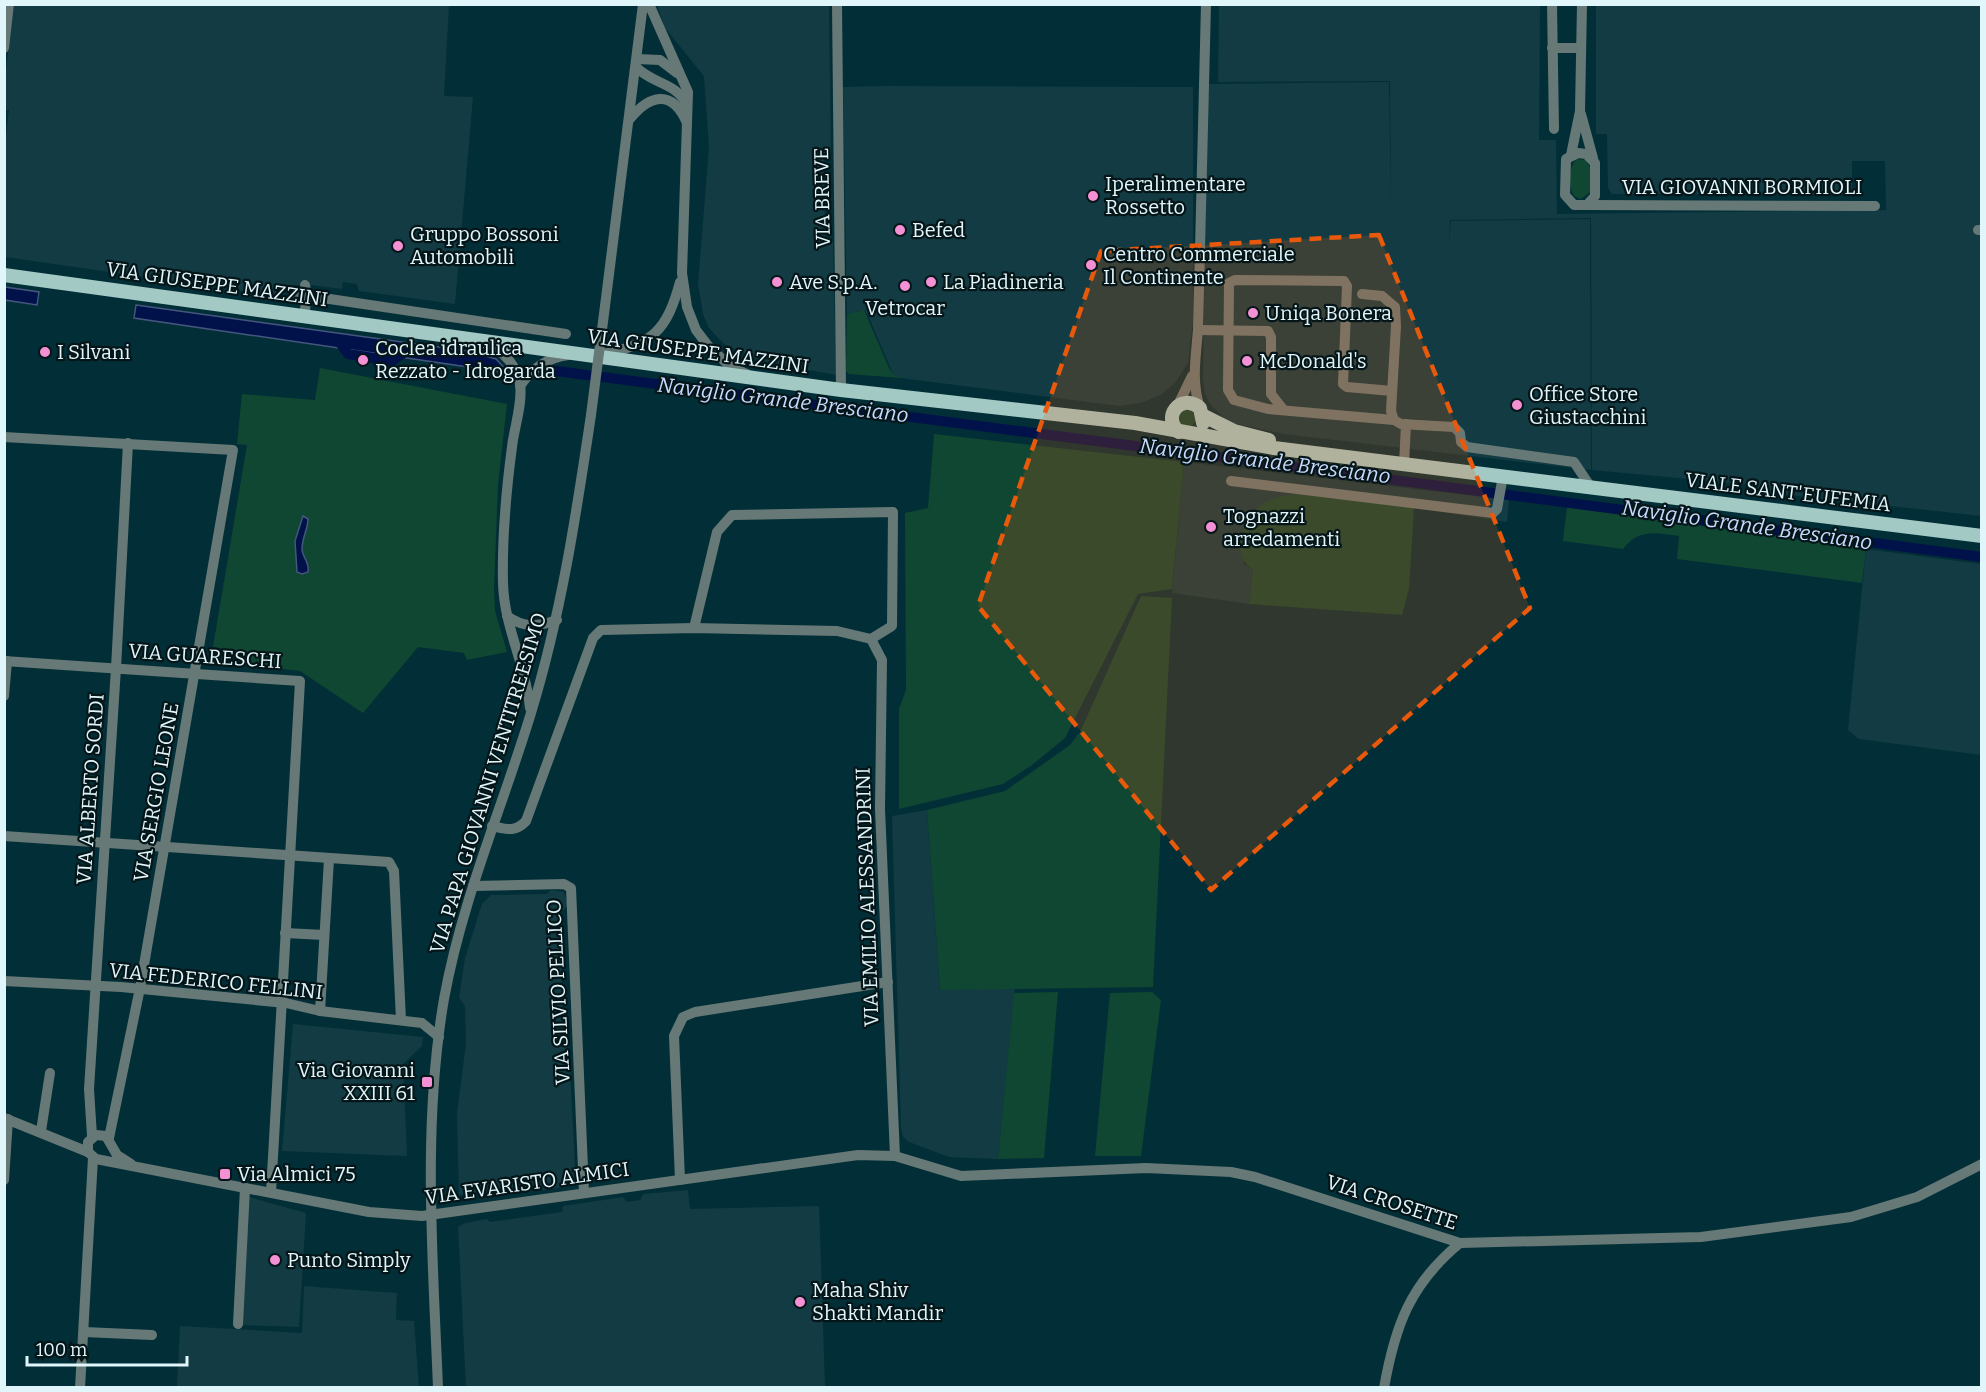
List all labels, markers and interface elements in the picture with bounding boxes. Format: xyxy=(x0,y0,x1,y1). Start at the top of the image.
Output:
street label: VIA BREVE xyxy=(809,147,835,249)
place label: Iperalimentare Rossetto xyxy=(1105,172,1246,219)
street label: VIA GIOVANNI BORMIOLI xyxy=(1622,175,1862,199)
marker: Iperalimentare Rossetto xyxy=(1086,189,1100,203)
place label: Befed xyxy=(912,218,965,242)
place label: Gruppo Bossoni Automobili xyxy=(410,222,559,269)
marker: Befed xyxy=(893,223,907,237)
marker: Gruppo Bossoni Automobili xyxy=(391,239,405,253)
place label: Centro Commerciale Il Continente xyxy=(1103,242,1295,289)
street label: VIA GIUSEPPE MAZZINI xyxy=(105,257,329,311)
marker: Centro Commerciale Il Continente xyxy=(1084,258,1098,272)
place label: Ave S.p.A. xyxy=(789,270,878,294)
place label: La Piadineria xyxy=(943,270,1064,294)
marker: Ave S.p.A. xyxy=(770,275,784,289)
marker: La Piadineria xyxy=(924,275,938,289)
marker: Vetrocar xyxy=(898,279,912,293)
place label: Vetrocar xyxy=(865,296,945,320)
place label: Uniqa Bonera xyxy=(1265,301,1392,325)
marker: Uniqa Bonera xyxy=(1246,306,1260,320)
street label: VIA GIUSEPPE MAZZINI xyxy=(586,324,810,378)
place label: Coclea idraulica Rezzato - Idrogarda xyxy=(375,336,556,383)
place label: I Silvani xyxy=(57,340,130,364)
marker: I Silvani xyxy=(38,345,52,359)
place label: McDonald's xyxy=(1259,349,1366,373)
marker: Coclea idraulica Rezzato - Idrogarda xyxy=(356,353,370,367)
marker: McDonald's xyxy=(1240,354,1254,368)
water label: Naviglio Grande Bresciano xyxy=(656,372,910,428)
place label: Office Store Giustacchini xyxy=(1529,382,1647,429)
marker: Office Store Giustacchini xyxy=(1510,398,1524,412)
water label: Naviglio Grande Bresciano xyxy=(1138,433,1392,489)
street label: VIALE SANT'EUFEMIA xyxy=(1684,467,1893,517)
water label: Naviglio Grande Bresciano xyxy=(1620,495,1874,555)
place label: Tognazzi arredamenti xyxy=(1223,504,1340,551)
marker: Tognazzi arredamenti xyxy=(1204,520,1218,534)
street label: VIA PAPA GIOVANNI VENTITREESIMO xyxy=(425,610,551,956)
street label: VIA GUARESCHI xyxy=(128,639,282,673)
street label: VIA ALBERTO SORDI xyxy=(71,693,109,885)
street label: VIA SERGIO LEONE xyxy=(128,700,184,884)
street label: VIA EMILIO ALESSANDRINI xyxy=(850,767,884,1027)
street label: VIA SILVIO PELLICO xyxy=(541,899,575,1085)
street label: VIA FEDERICO FELLINI xyxy=(108,958,324,1004)
place label: Via Giovanni XXIII 61 xyxy=(297,1058,415,1105)
marker: Via Giovanni XXIII 61 xyxy=(420,1075,434,1089)
street label: VIA EVARISTO ALMICI xyxy=(423,1157,631,1209)
place label: Via Almici 75 xyxy=(237,1162,356,1186)
marker: Via Almici 75 xyxy=(218,1167,232,1181)
street label: VIA CROSETTE xyxy=(1323,1169,1461,1235)
place label: Punto Simply xyxy=(287,1248,411,1272)
marker: Punto Simply xyxy=(268,1253,282,1267)
place label: Maha Shiv Shakti Mandir xyxy=(812,1278,943,1325)
marker: Maha Shiv Shakti Mandir xyxy=(793,1295,807,1309)
scale bar xyxy=(27,1329,188,1367)
text: 100 m xyxy=(36,1339,87,1361)

